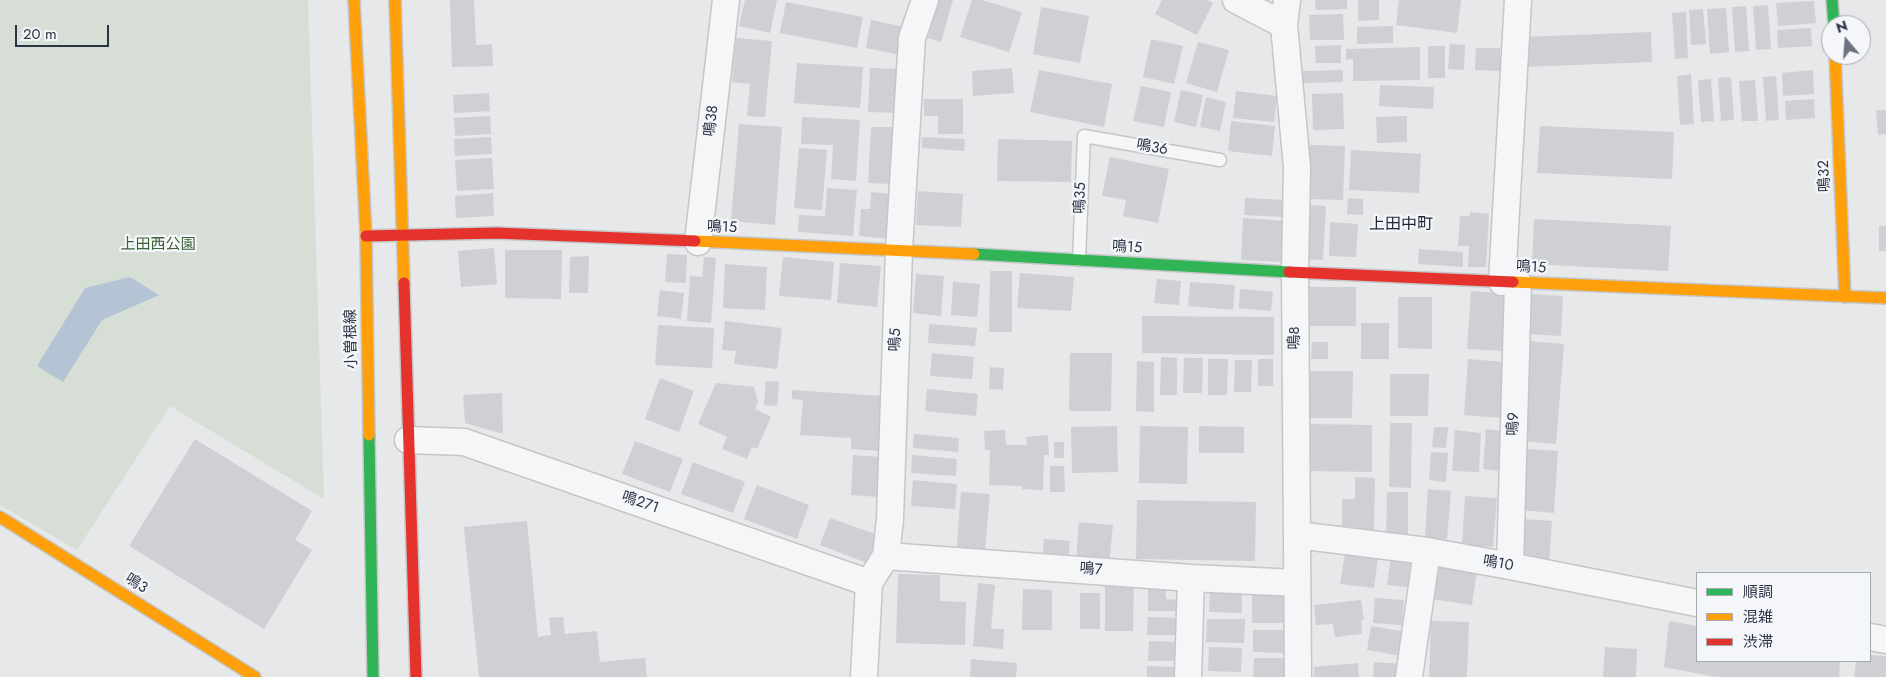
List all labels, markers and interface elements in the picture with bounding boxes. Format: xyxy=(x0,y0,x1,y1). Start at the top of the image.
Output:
scale bar xyxy=(18,15,111,47)
north arrow xyxy=(1821,15,1871,65)
text: N xyxy=(1833,15,1850,38)
text: 20 m xyxy=(23,23,57,45)
street label: 鳴38 xyxy=(701,104,723,138)
street label: 鳴36 xyxy=(1135,136,1169,160)
street label: 鳴３２ xyxy=(1815,159,1835,193)
street label: 鳴35 xyxy=(1071,182,1091,214)
district label: 上田中町 xyxy=(1369,215,1433,235)
street label: 鳴15 xyxy=(707,218,737,238)
park label: 上田西公園 xyxy=(121,236,195,254)
street label: 鳴15 xyxy=(1111,238,1143,258)
street label: 鳴15 xyxy=(1515,258,1547,278)
street label: 小曽根線 xyxy=(342,309,362,369)
street label: 鳴8 xyxy=(1286,326,1304,350)
street label: 鳴5 xyxy=(887,328,905,352)
street label: 鳴9 xyxy=(1505,412,1523,436)
street label: 鳴271 xyxy=(619,488,661,518)
street label: 鳴10 xyxy=(1481,552,1515,576)
street label: 鳴7 xyxy=(1079,560,1103,580)
street label: 鳴3 xyxy=(121,570,151,598)
legend xyxy=(1696,572,1871,662)
text: 順調 xyxy=(1743,581,1773,603)
text: 混雑 xyxy=(1743,606,1773,628)
text: 渋滞 xyxy=(1743,631,1773,653)

